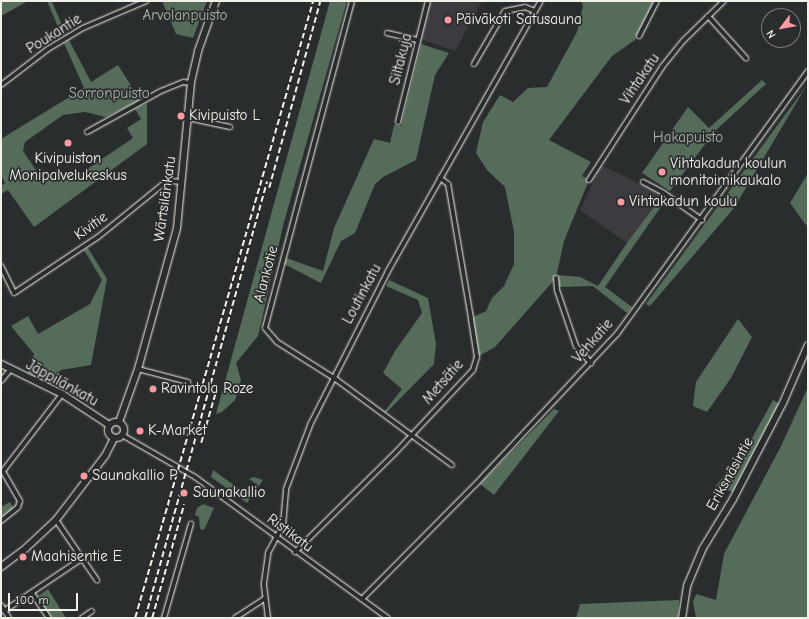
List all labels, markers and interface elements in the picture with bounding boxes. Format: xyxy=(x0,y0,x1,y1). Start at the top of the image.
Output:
park label: Arvolanpuisto xyxy=(143,7,227,25)
north arrow xyxy=(761,8,801,48)
street label: Poukantie xyxy=(23,10,85,58)
place label: Päiväkoti Satusauna xyxy=(456,11,582,29)
marker: Päiväkoti Satusauna xyxy=(443,15,453,25)
text: N xyxy=(764,28,779,41)
street label: Siltakuja xyxy=(386,31,416,87)
street label: Vihtakatu xyxy=(616,50,664,108)
park label: Sorronpuisto xyxy=(68,85,150,103)
place label: Kivipuisto L xyxy=(189,107,260,125)
marker: Kivipuisto L xyxy=(176,111,186,121)
park label: Hakapuisto xyxy=(653,129,723,147)
marker: Kivipuiston Monipalvelukeskus xyxy=(63,138,73,148)
place label: Kivipuiston Monipalvelukeskus xyxy=(9,149,127,184)
place label: Vihtakadun koulun monitoimikaukalo xyxy=(670,154,786,189)
street label: Wärtsilänkatu xyxy=(150,155,180,243)
marker: Vihtakadun koulun monitoimikaukalo xyxy=(657,167,667,177)
place label: Vihtakadun koulu xyxy=(629,193,737,211)
marker: Vihtakadun koulu xyxy=(616,197,626,207)
street label: Kivitie xyxy=(71,208,111,244)
street label: Alankotie xyxy=(250,244,282,304)
street label: Loutinkatu xyxy=(339,261,385,327)
street label: Vehkatie xyxy=(569,315,617,367)
street label: Jäppilänkatu xyxy=(23,356,101,410)
street label: Metsätie xyxy=(419,356,467,408)
place label: Ravintola Roze xyxy=(161,380,253,398)
marker: Ravintola Roze xyxy=(148,384,158,394)
place label: K-Market xyxy=(148,422,207,440)
marker: K-Market xyxy=(135,426,145,436)
street label: Eriksnäsintie xyxy=(702,434,758,514)
place label: Saunakallio P xyxy=(92,467,178,485)
marker: Saunakallio P xyxy=(79,471,89,481)
place label: Saunakallio xyxy=(193,484,265,502)
marker: Saunakallio xyxy=(178,487,190,499)
street label: Ristikatu xyxy=(263,510,317,556)
place label: Maahisentie E xyxy=(31,548,122,566)
marker: Maahisentie E xyxy=(18,552,28,562)
scale bar xyxy=(10,585,80,611)
text: 100 m xyxy=(15,593,48,607)

